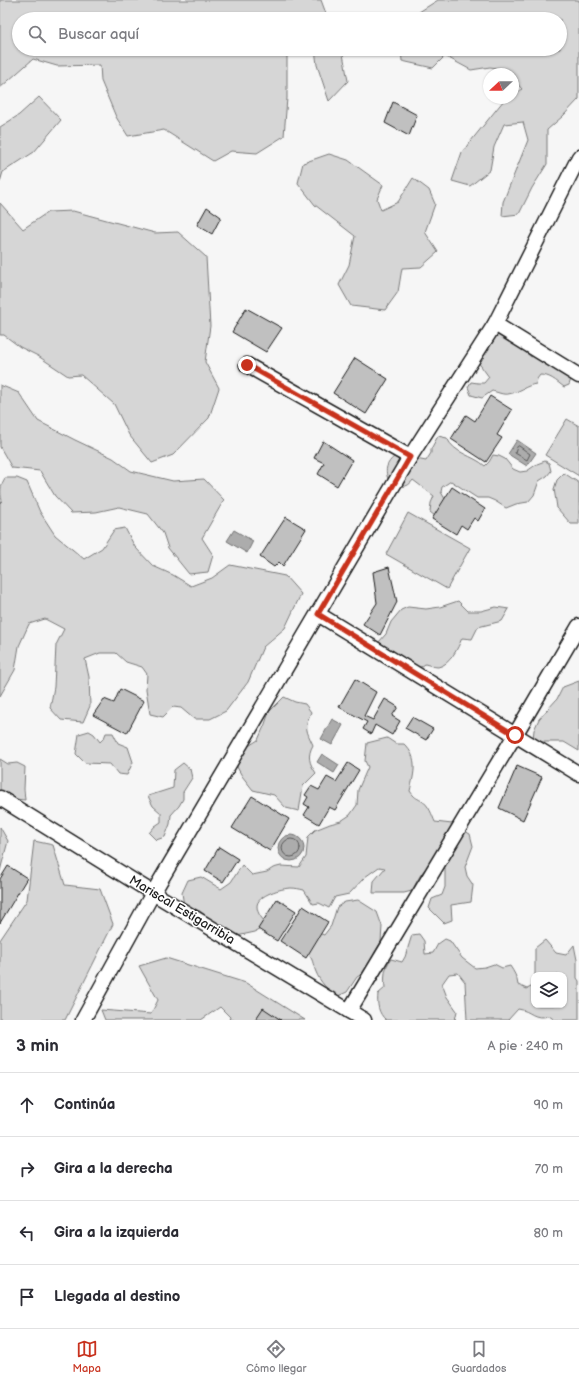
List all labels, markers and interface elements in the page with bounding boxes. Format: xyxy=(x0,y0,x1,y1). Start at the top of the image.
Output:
search box xyxy=(12,12,567,56)
icon: search xyxy=(26,23,48,45)
text: Buscar aquí xyxy=(58,25,139,44)
north arrow xyxy=(483,68,519,104)
route end xyxy=(238,356,256,374)
route start xyxy=(506,726,524,744)
street label: Mariscal Estigarribia xyxy=(126,872,238,948)
map controls xyxy=(531,972,567,1008)
button: layers xyxy=(531,972,567,1008)
text: 3 min xyxy=(16,1036,59,1056)
text: A pie · 240 m xyxy=(487,1038,563,1054)
icon: ahead xyxy=(16,1094,38,1116)
text: Continúa xyxy=(54,1095,115,1114)
text: 90 m xyxy=(534,1097,563,1113)
icon: right xyxy=(16,1158,38,1180)
text: Gira a la derecha xyxy=(54,1159,173,1178)
text: 70 m xyxy=(535,1161,563,1177)
icon: left xyxy=(16,1222,38,1244)
text: Gira a la izquierda xyxy=(54,1223,179,1242)
text: 80 m xyxy=(534,1225,563,1241)
icon: arrive xyxy=(16,1286,38,1308)
text: Llegada al destino xyxy=(54,1287,180,1306)
tab: Mapa xyxy=(73,1338,101,1375)
tab: Cómo llegar xyxy=(246,1338,306,1375)
tab: Guardados xyxy=(452,1338,506,1375)

